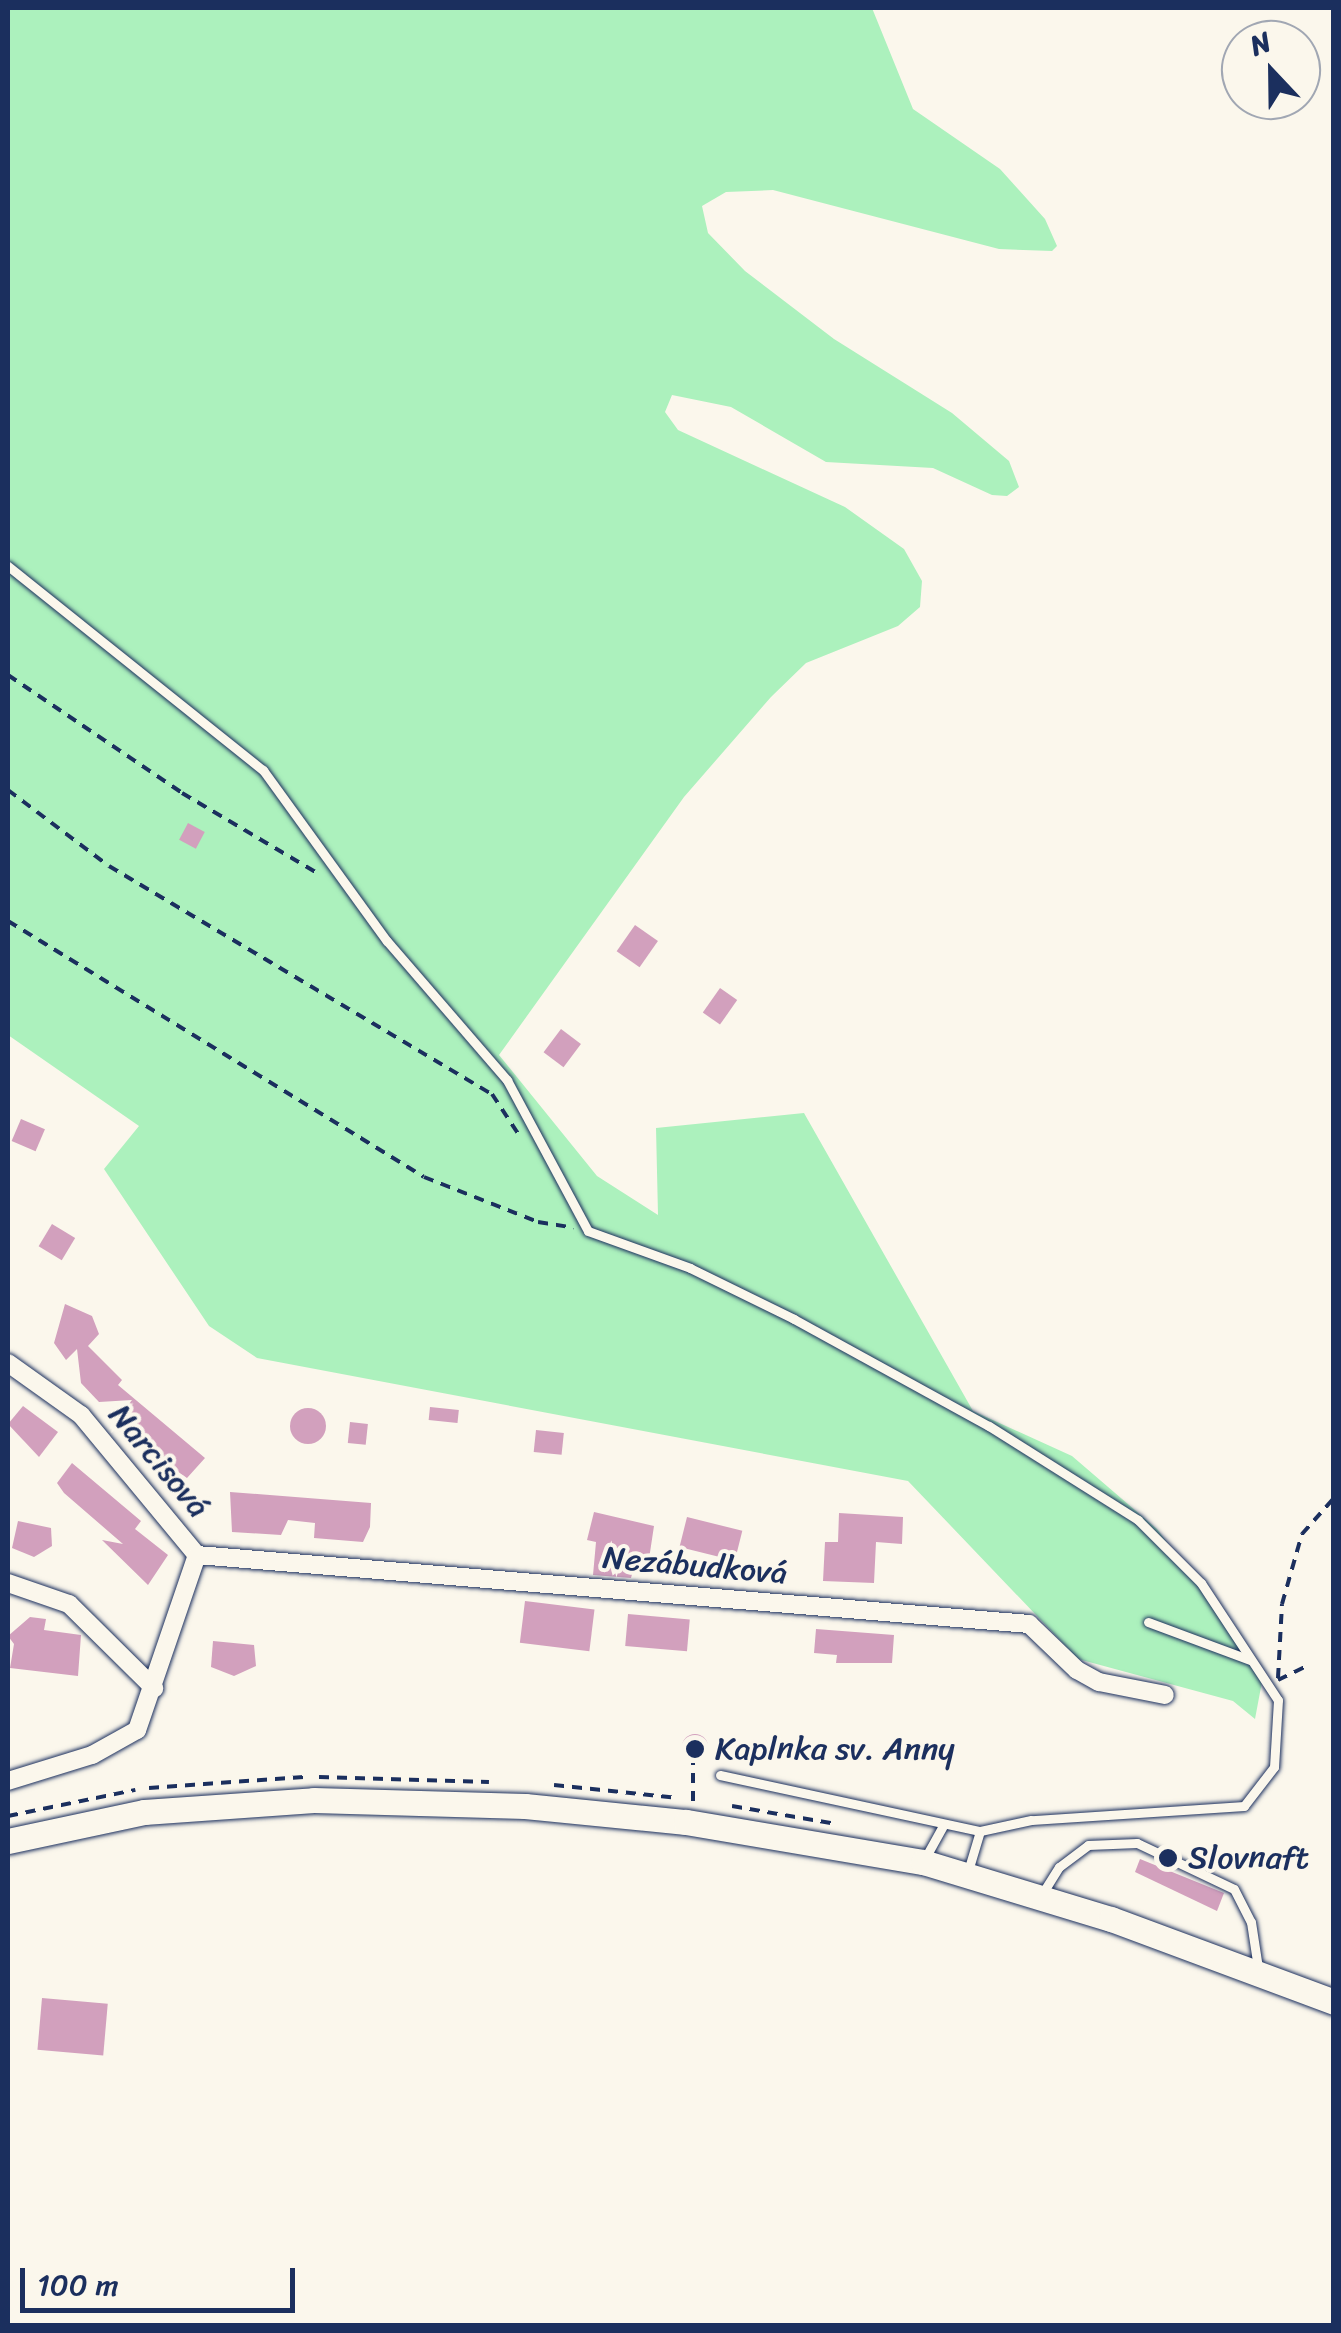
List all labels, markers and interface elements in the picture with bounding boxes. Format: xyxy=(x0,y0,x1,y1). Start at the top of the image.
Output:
text: N xyxy=(1242,17,1278,70)
north arrow xyxy=(1221,20,1321,120)
street label: Narcisová xyxy=(101,1397,217,1525)
street label: Nezábudková xyxy=(601,1539,789,1593)
place label: Kaplnka sv. Anny xyxy=(715,1730,955,1768)
marker: Kaplnka sv. Anny xyxy=(684,1738,706,1760)
place label: Slovnaft xyxy=(1188,1839,1309,1877)
marker: Slovnaft xyxy=(1157,1847,1179,1869)
scale bar xyxy=(25,2248,300,2310)
text: 100 m xyxy=(37,2258,119,2312)

